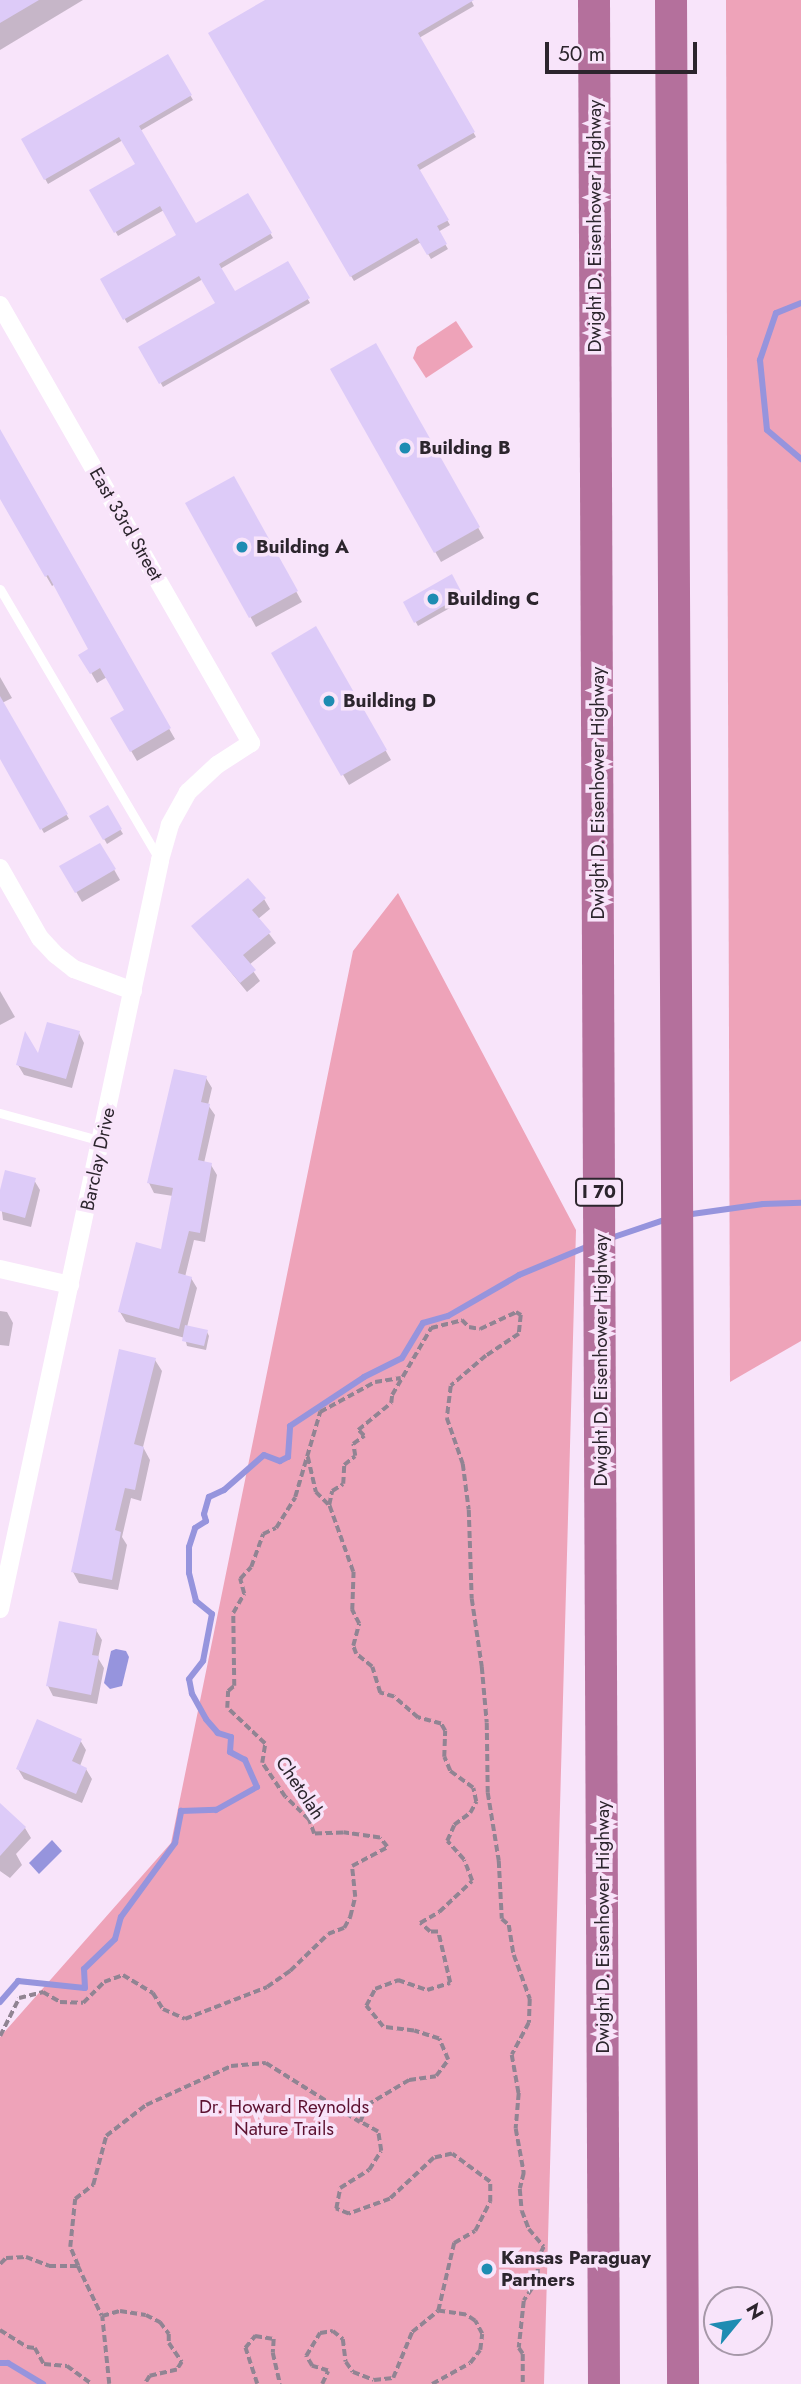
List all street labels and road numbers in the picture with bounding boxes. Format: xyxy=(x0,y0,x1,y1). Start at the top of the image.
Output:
street label: Dwight D. Eisenhower Highway xyxy=(584,100,606,352)
street label: East 33rd Street xyxy=(84,463,168,585)
street label: Dwight D. Eisenhower Highway xyxy=(587,667,609,919)
street label: Barclay Drive xyxy=(76,1105,120,1213)
road number: I 70 xyxy=(574,1177,624,1206)
street label: Dwight D. Eisenhower Highway xyxy=(590,1234,612,1486)
street label: Chetolah xyxy=(271,1752,329,1824)
street label: Dwight D. Eisenhower Highway xyxy=(592,1801,614,2053)

